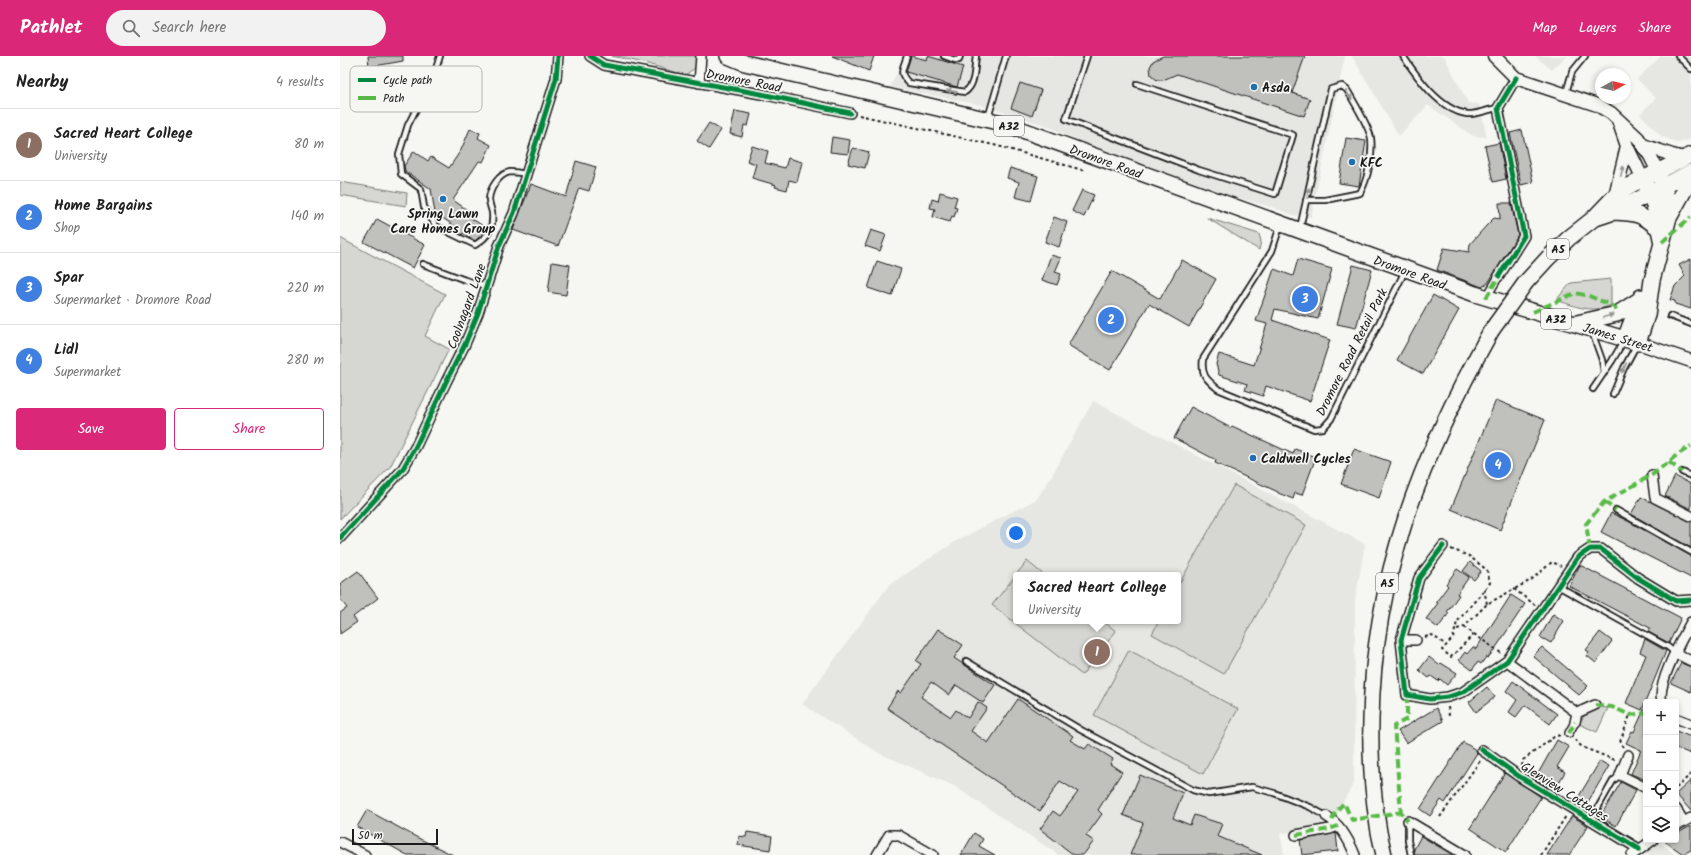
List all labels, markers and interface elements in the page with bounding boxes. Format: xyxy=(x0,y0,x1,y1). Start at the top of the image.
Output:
search box xyxy=(106,10,386,46)
text: Pathlet xyxy=(20,13,82,43)
text: Search here xyxy=(152,16,226,40)
icon: search xyxy=(120,17,142,39)
text: Map xyxy=(1533,17,1557,39)
text: Layers xyxy=(1579,17,1617,39)
text: Share xyxy=(1639,17,1671,39)
street label: Dromore Road xyxy=(704,64,784,99)
legend xyxy=(350,66,482,112)
north arrow xyxy=(1595,68,1631,104)
text: Nearby xyxy=(16,69,68,96)
text: 4 results xyxy=(276,72,324,93)
text: Cycle path xyxy=(383,72,432,90)
place label: Asda xyxy=(1262,78,1290,99)
marker: Asda xyxy=(1249,82,1259,92)
one-way arrow xyxy=(946,88,958,94)
one-way arrow xyxy=(1346,89,1353,100)
text: Path xyxy=(383,90,404,108)
road number: A32 xyxy=(994,116,1024,136)
text: Sacred Heart College xyxy=(54,122,193,146)
text: 1 xyxy=(27,134,31,155)
text: 80 m xyxy=(294,134,324,155)
street label: Dromore Road xyxy=(1066,140,1145,185)
text: University xyxy=(54,146,107,167)
place label: KFC xyxy=(1360,153,1383,174)
marker: KFC xyxy=(1347,157,1357,167)
one-way arrow xyxy=(1619,165,1625,177)
one-way arrow xyxy=(1305,187,1311,200)
text: Home Bargains xyxy=(54,194,153,218)
marker: Spring Lawn Care Homes Group xyxy=(438,194,448,204)
place label: Spring Lawn Care Homes Group xyxy=(391,204,495,240)
text: 2 xyxy=(25,206,33,227)
text: 140 m xyxy=(291,206,324,227)
text: Shop xyxy=(54,218,80,239)
road number: A5 xyxy=(1547,239,1569,259)
street label: Dromore Road xyxy=(1370,251,1449,296)
street label: Coolnagard Lane xyxy=(442,260,493,352)
text: Spar xyxy=(54,266,83,290)
text: 3 xyxy=(25,278,33,299)
text: 220 m xyxy=(287,278,324,299)
pin: 3 xyxy=(1292,284,1318,314)
street label: Dromore Road Retail Park xyxy=(1311,284,1394,420)
text: Supermarket · Dromore Road xyxy=(54,290,211,311)
pin: 2 xyxy=(1098,305,1124,335)
road number: A32 xyxy=(1541,309,1571,329)
one-way arrow xyxy=(1602,313,1614,319)
street label: James Street xyxy=(1580,318,1656,359)
text: Lidl xyxy=(54,338,78,362)
text: 4 xyxy=(25,350,33,371)
text: 280 m xyxy=(287,350,324,371)
text: Supermarket xyxy=(54,362,121,383)
one-way arrow xyxy=(1621,362,1627,374)
button: Save xyxy=(16,408,166,450)
button: Share xyxy=(174,408,324,450)
place label: Caldwell Cycles xyxy=(1261,449,1351,470)
pin: 4 xyxy=(1485,450,1511,480)
marker: Caldwell Cycles xyxy=(1248,453,1258,463)
your location xyxy=(1006,523,1026,543)
popup xyxy=(1013,572,1181,624)
road number: A5 xyxy=(1376,573,1398,593)
text: Sacred Heart College xyxy=(1028,576,1166,600)
text: University xyxy=(1028,600,1081,621)
pin: 1 xyxy=(1084,637,1110,667)
map controls xyxy=(1643,699,1679,843)
button: + xyxy=(1643,699,1679,735)
button: − xyxy=(1643,735,1679,771)
street label: Glenview Cottages xyxy=(1516,757,1612,828)
button: locate xyxy=(1643,771,1679,807)
button: layers xyxy=(1643,807,1679,843)
scale bar xyxy=(352,827,438,846)
text: 50 m xyxy=(358,827,383,845)

